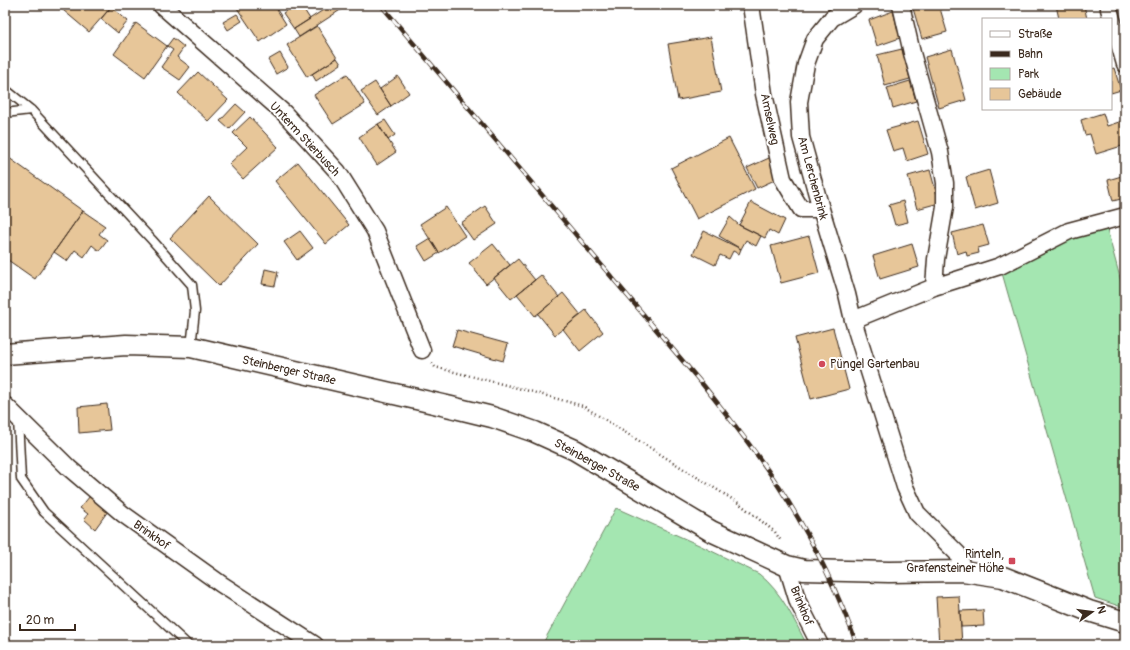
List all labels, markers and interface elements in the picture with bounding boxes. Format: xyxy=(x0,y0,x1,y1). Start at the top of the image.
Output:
legend xyxy=(982,18,1112,110)
text: Straße xyxy=(1018,27,1052,42)
text: Bahn xyxy=(1018,47,1043,62)
text: Park xyxy=(1018,67,1039,82)
text: Gebäude xyxy=(1018,87,1062,102)
street label: Amselweg xyxy=(757,92,782,146)
street label: Unterm Stierbusch xyxy=(266,99,343,180)
street label: Am Lerchenbrink xyxy=(794,135,831,222)
street label: Steinberger Straße xyxy=(241,352,337,389)
place label: Püngel Gartenbau xyxy=(830,357,919,372)
marker: Püngel Gartenbau xyxy=(817,359,827,369)
street label: Steinberger Straße xyxy=(551,436,642,495)
street label: Brinkhof xyxy=(130,517,173,554)
place label: Rinteln, Grafensteiner Höhe xyxy=(906,547,1004,576)
marker: Rinteln, Grafensteiner Höhe xyxy=(1007,556,1017,566)
street label: Brinkhof xyxy=(786,584,817,628)
north arrow xyxy=(1072,592,1112,632)
text: N xyxy=(1094,605,1109,615)
scale bar xyxy=(20,606,75,632)
text: 20 m xyxy=(26,613,55,628)

